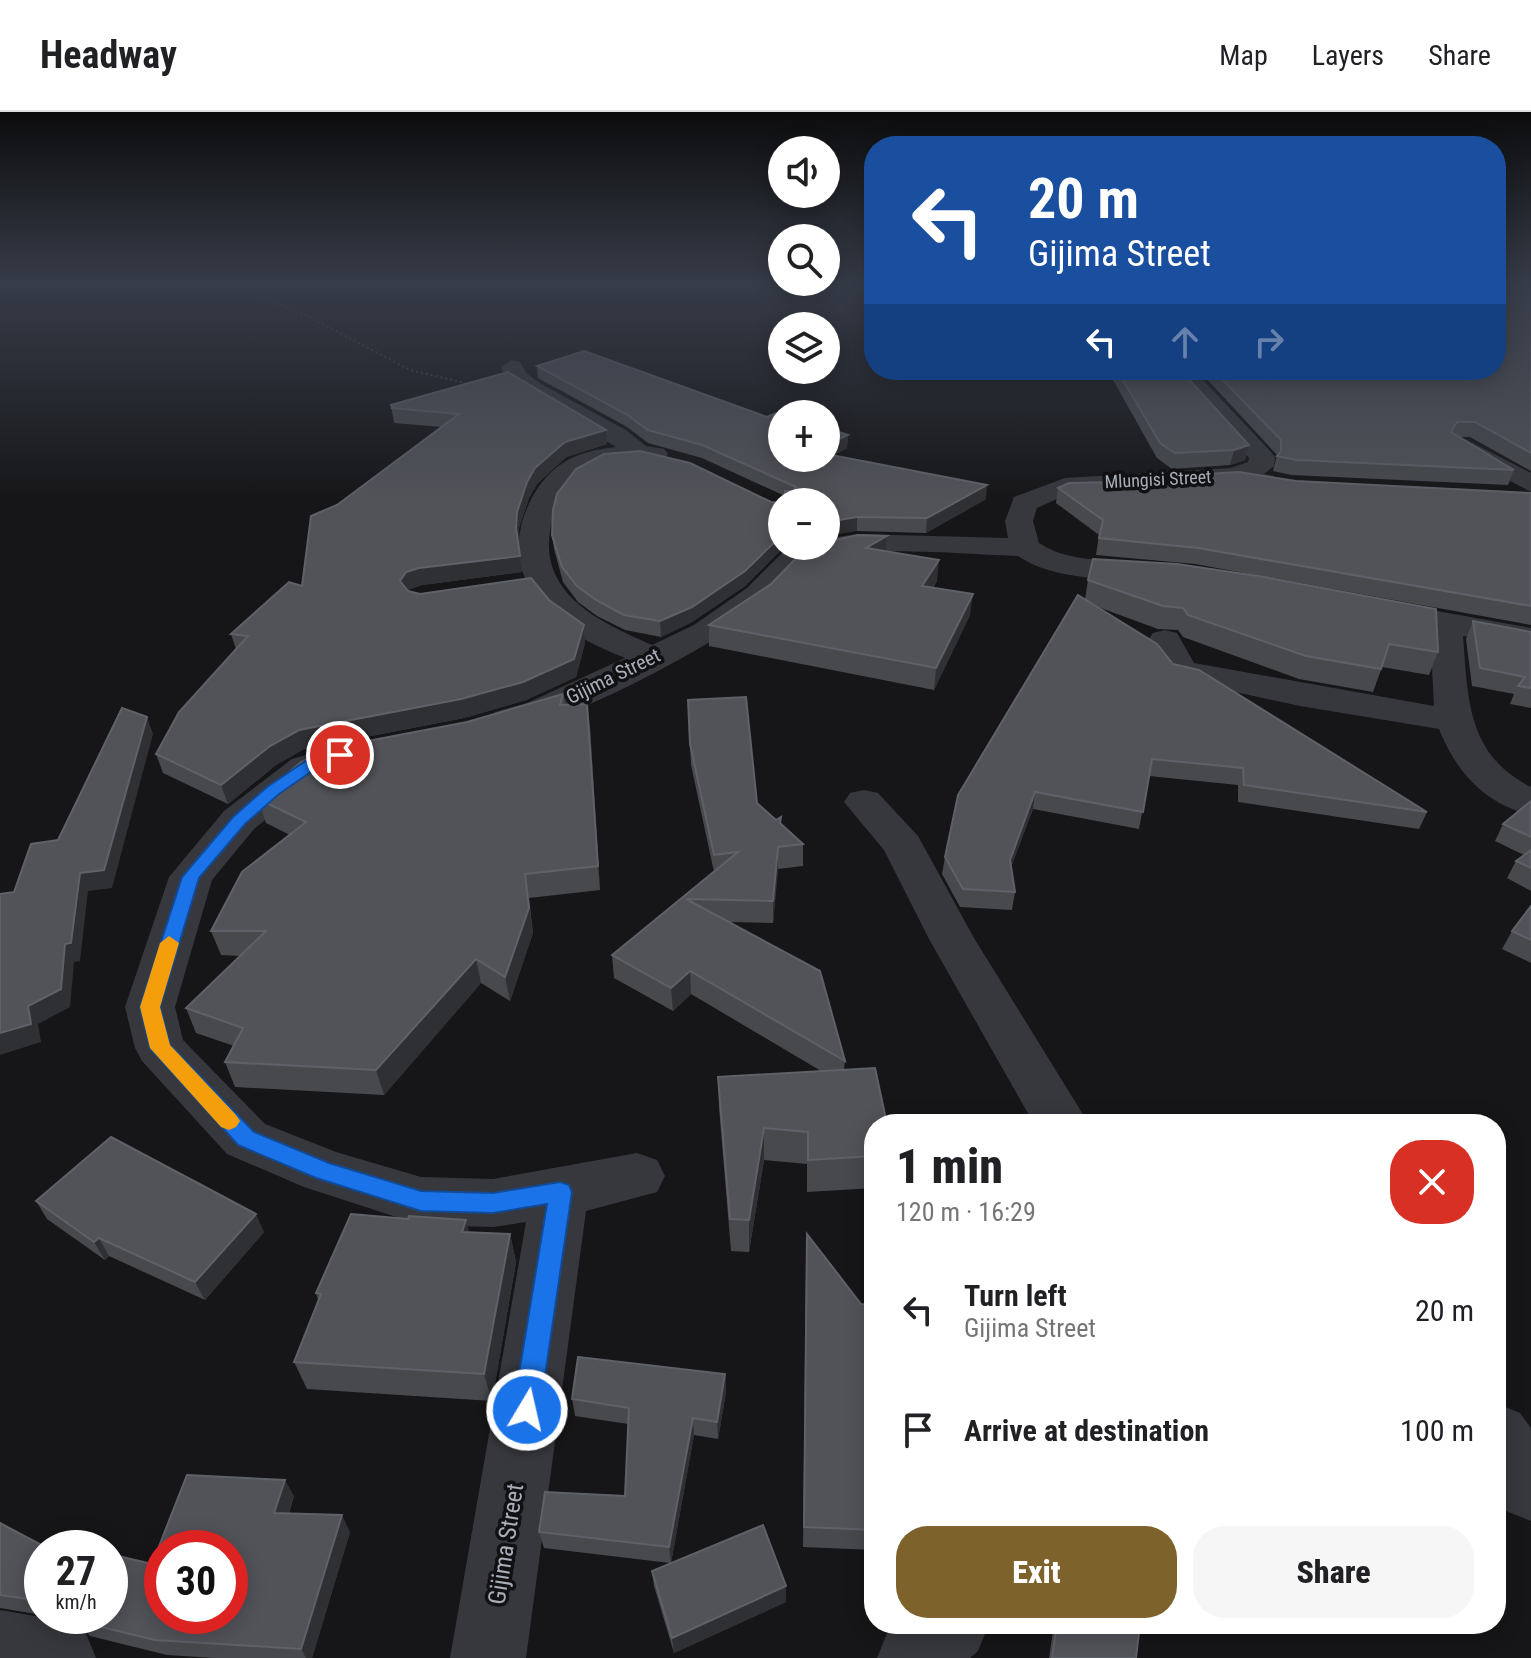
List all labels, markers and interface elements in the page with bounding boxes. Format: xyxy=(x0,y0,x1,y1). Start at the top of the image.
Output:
text: Headway xyxy=(40,33,177,77)
text: Map xyxy=(1219,39,1268,72)
text: Layers xyxy=(1312,39,1384,72)
text: Share xyxy=(1428,39,1491,72)
map controls xyxy=(768,136,840,560)
button: sound xyxy=(768,136,840,208)
text: 20 m xyxy=(1028,166,1139,232)
icon: left xyxy=(896,168,1000,272)
button: search xyxy=(768,224,840,296)
text: Gijima Street xyxy=(1028,233,1211,275)
button: layers xyxy=(768,312,840,384)
icon: left xyxy=(1079,320,1123,364)
icon: ahead xyxy=(1163,320,1207,364)
icon: right xyxy=(1247,320,1291,364)
button: + xyxy=(768,400,840,472)
street label: Mlungisi Street xyxy=(1104,466,1212,492)
button: − xyxy=(768,488,840,560)
street label: Gijima Street xyxy=(562,643,664,709)
pin xyxy=(306,721,374,789)
icon: arrive xyxy=(318,733,362,777)
text: 1 min xyxy=(896,1138,1003,1195)
button: close xyxy=(1390,1140,1474,1224)
text: 120 m · 16:29 xyxy=(896,1197,1036,1227)
text: Turn left xyxy=(964,1278,1067,1313)
icon: left xyxy=(896,1288,940,1332)
text: 20 m xyxy=(1415,1293,1474,1328)
text: Gijima Street xyxy=(964,1313,1096,1343)
position arrow xyxy=(485,1368,569,1452)
icon: arrive xyxy=(896,1408,940,1452)
text: Arrive at destination xyxy=(964,1413,1209,1448)
text: 100 m xyxy=(1400,1413,1474,1448)
street label: Gijima Street xyxy=(483,1482,529,1606)
button: Exit xyxy=(896,1526,1177,1618)
button: Share xyxy=(1193,1526,1474,1618)
speed limit sign: 30 xyxy=(144,1530,248,1634)
text: 27 xyxy=(56,1548,96,1595)
text: km/h xyxy=(55,1590,97,1614)

